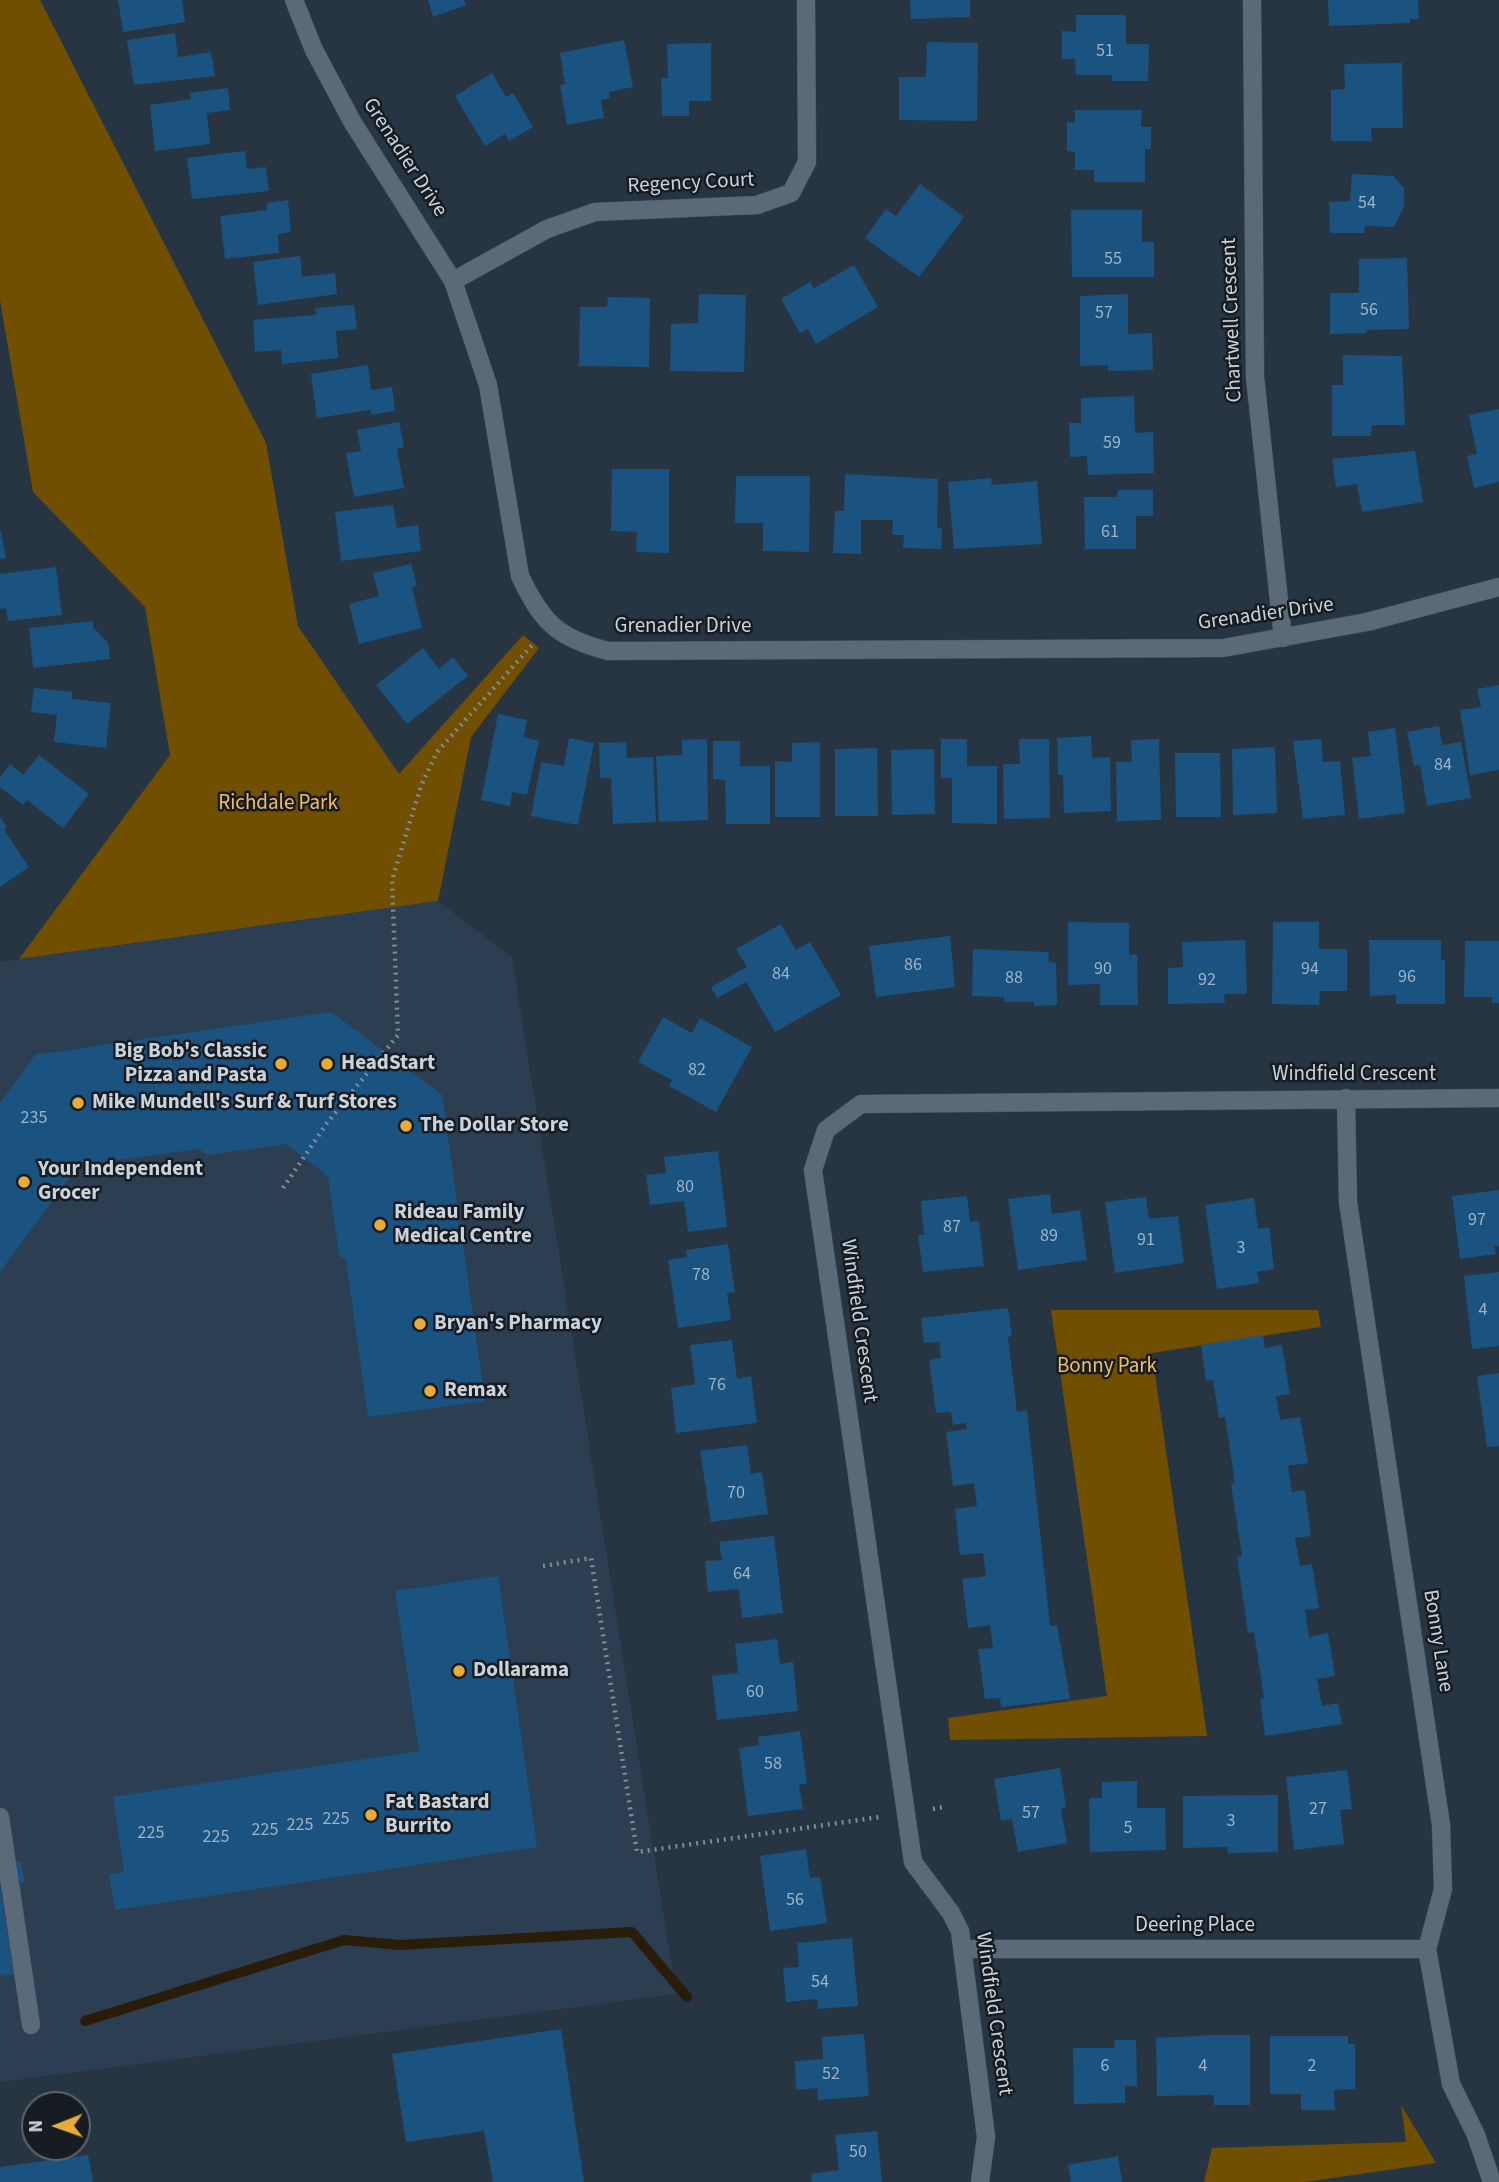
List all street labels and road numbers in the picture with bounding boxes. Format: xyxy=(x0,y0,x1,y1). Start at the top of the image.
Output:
street label: Grenadier Drive xyxy=(356,94,452,222)
street label: Regency Court xyxy=(627,168,755,200)
street label: Chartwell Crescent xyxy=(1218,237,1248,403)
street label: Grenadier Drive xyxy=(1197,593,1335,637)
street label: Grenadier Drive xyxy=(615,614,751,640)
street label: Windfield Crescent xyxy=(1272,1062,1436,1088)
street label: Windfield Crescent xyxy=(834,1238,882,1404)
street label: Bonny Lane xyxy=(1416,1588,1458,1694)
street label: Deering Place xyxy=(1135,1913,1255,1939)
street label: Windfield Crescent xyxy=(969,1931,1017,2097)

